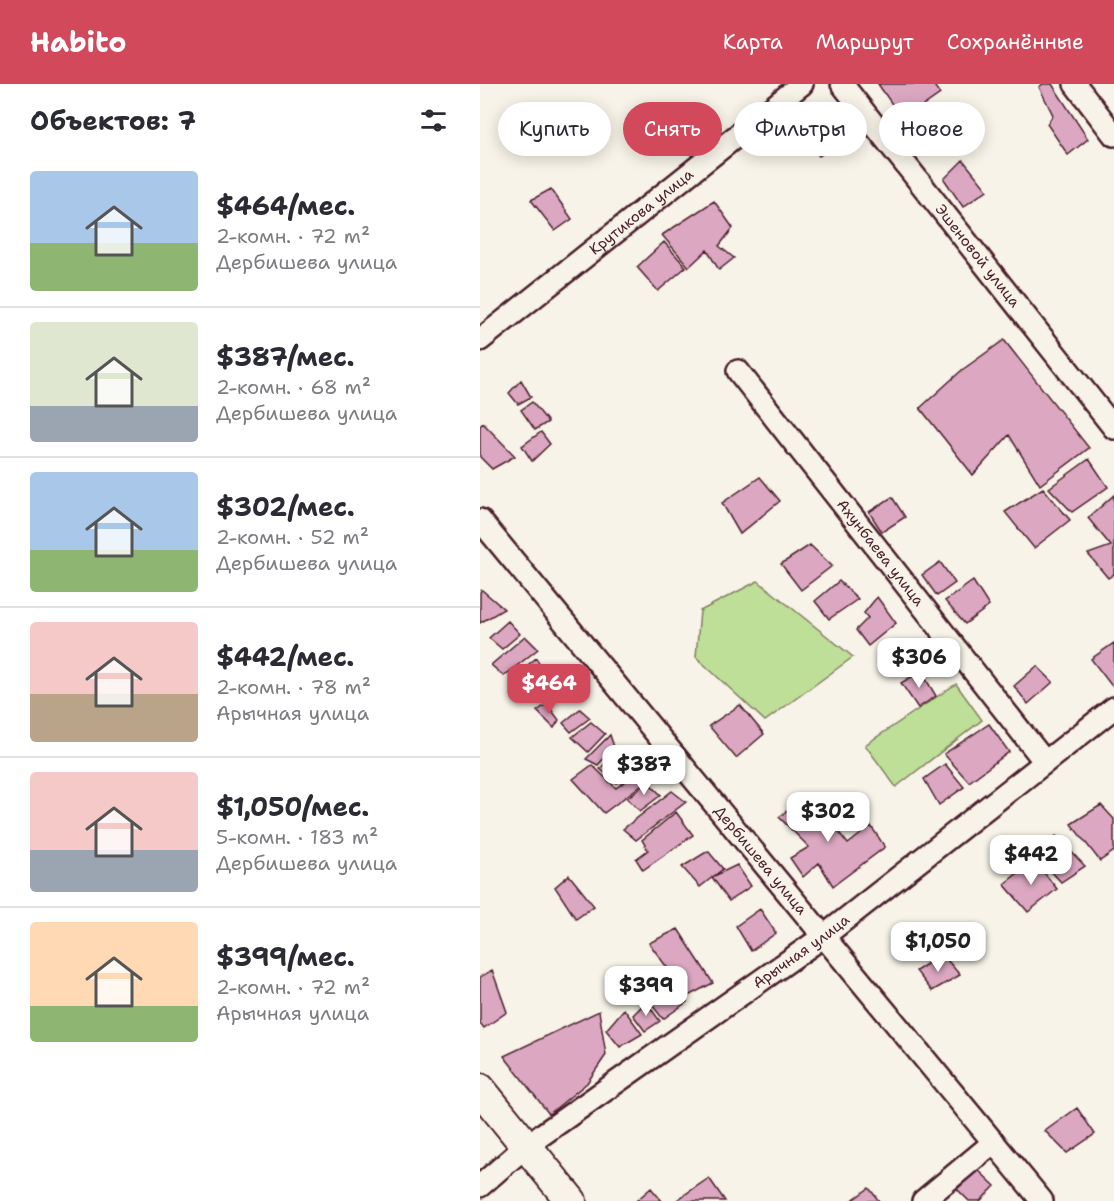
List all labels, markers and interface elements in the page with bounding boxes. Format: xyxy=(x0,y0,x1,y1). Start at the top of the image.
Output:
text: Habito xyxy=(30,23,126,61)
text: Карта xyxy=(723,28,783,56)
text: Маршрут xyxy=(816,28,914,56)
text: Сохранённые xyxy=(947,28,1084,56)
chip: Купить xyxy=(498,102,611,156)
chip: Снять xyxy=(623,102,722,156)
chip: Фильтры xyxy=(734,102,867,156)
chip: Новое xyxy=(879,102,985,156)
text: Объектов: 7 xyxy=(30,103,196,138)
icon: filters xyxy=(417,104,450,137)
street label: Крутикова улица xyxy=(585,164,698,259)
text: $464/мес. xyxy=(216,188,355,223)
icon: home xyxy=(78,195,150,267)
street label: Эшеновой улица xyxy=(931,200,1025,312)
text: 2-комн. · 72 m² xyxy=(216,223,370,249)
text: Дербишева улица xyxy=(216,249,397,275)
text: $387/мес. xyxy=(216,339,355,374)
icon: home xyxy=(78,346,150,418)
text: 2-комн. · 68 m² xyxy=(216,374,371,400)
text: Дербишева улица xyxy=(216,400,397,426)
text: $302/мес. xyxy=(216,489,355,524)
street label: Ахунбаева улица xyxy=(832,495,929,611)
icon: home xyxy=(78,496,150,568)
text: 2-комн. · 52 m² xyxy=(216,524,369,550)
text: Дербишева улица xyxy=(216,550,397,576)
pin: $306 xyxy=(883,638,955,689)
text: $442/мес. xyxy=(216,639,354,674)
text: $306 xyxy=(891,644,947,670)
icon: home xyxy=(78,646,150,718)
pin: $464 xyxy=(513,664,585,715)
text: $464 xyxy=(521,670,577,696)
text: 2-комн. · 78 m² xyxy=(216,674,371,700)
text: Арычная улица xyxy=(216,700,369,726)
pin: $387 xyxy=(608,745,680,796)
text: $387 xyxy=(616,751,672,777)
text: $1,050/мес. xyxy=(216,789,369,824)
pin: $302 xyxy=(792,792,864,843)
icon: home xyxy=(78,796,150,868)
text: $302 xyxy=(801,798,855,824)
street label: Дербишева улица xyxy=(710,801,812,919)
text: 5-комн. · 183 m² xyxy=(216,824,378,850)
pin: $442 xyxy=(995,835,1067,886)
text: $442 xyxy=(1004,841,1058,867)
text: Дербишева улица xyxy=(216,850,397,876)
street label: Арычная улица xyxy=(749,909,854,993)
pin: $1,050 xyxy=(889,922,987,973)
text: $1,050 xyxy=(905,928,971,954)
text: $399/мес. xyxy=(216,939,355,974)
icon: home xyxy=(78,946,150,1018)
pin: $399 xyxy=(610,966,682,1017)
text: $399 xyxy=(619,972,673,998)
text: 2-комн. · 72 m² xyxy=(216,974,370,1000)
text: Арычная улица xyxy=(216,1000,369,1026)

